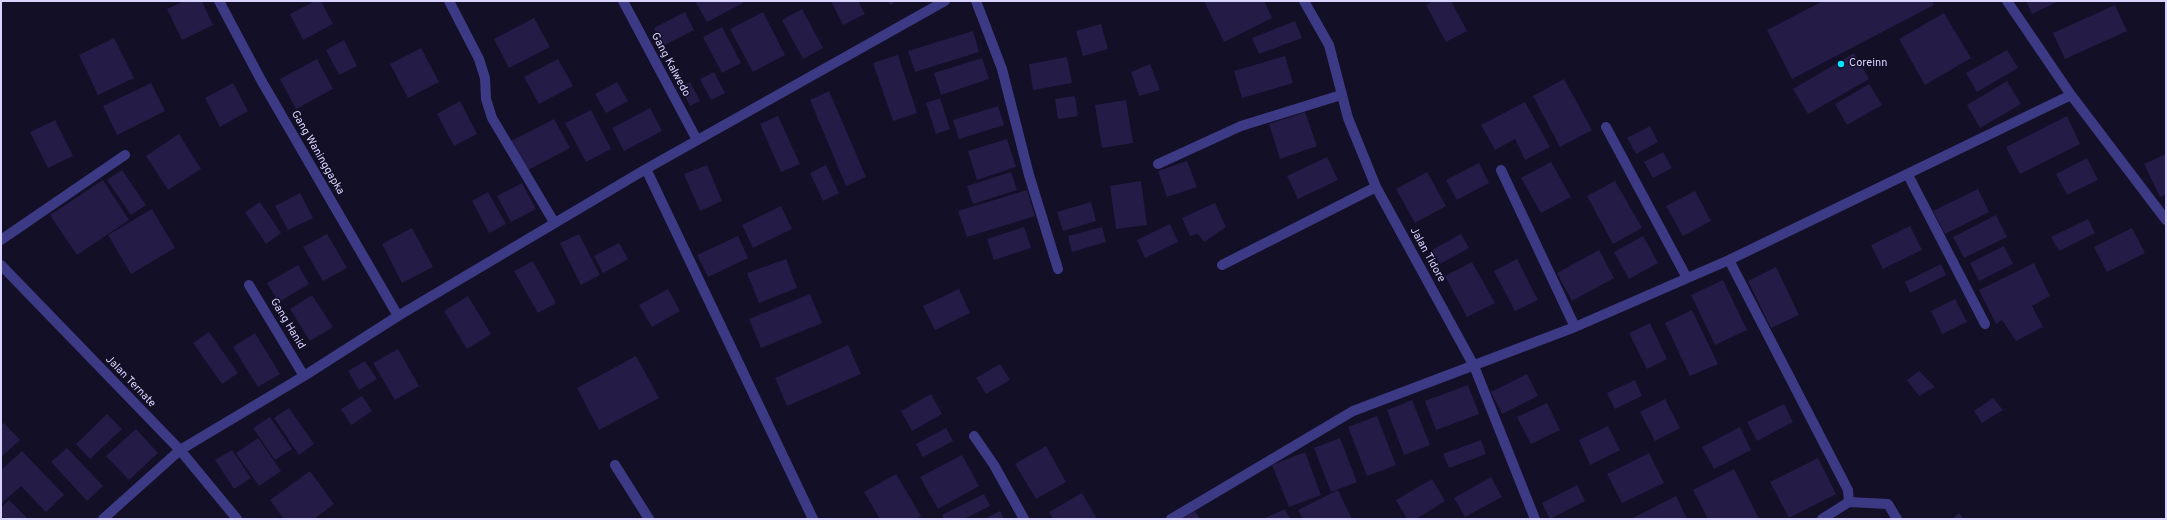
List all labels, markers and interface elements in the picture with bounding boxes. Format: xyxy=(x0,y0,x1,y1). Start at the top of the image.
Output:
street label: Gang Kalwedo xyxy=(648,31,692,99)
place label: Coreinn xyxy=(1849,57,1887,71)
marker: Coreinn xyxy=(1836,59,1846,69)
street label: Gang Waninggapka xyxy=(288,109,346,197)
street label: Jalan Tidore xyxy=(1406,225,1448,285)
street label: Gang Hanid xyxy=(267,296,307,352)
street label: Jalan Ternate xyxy=(102,353,158,411)

